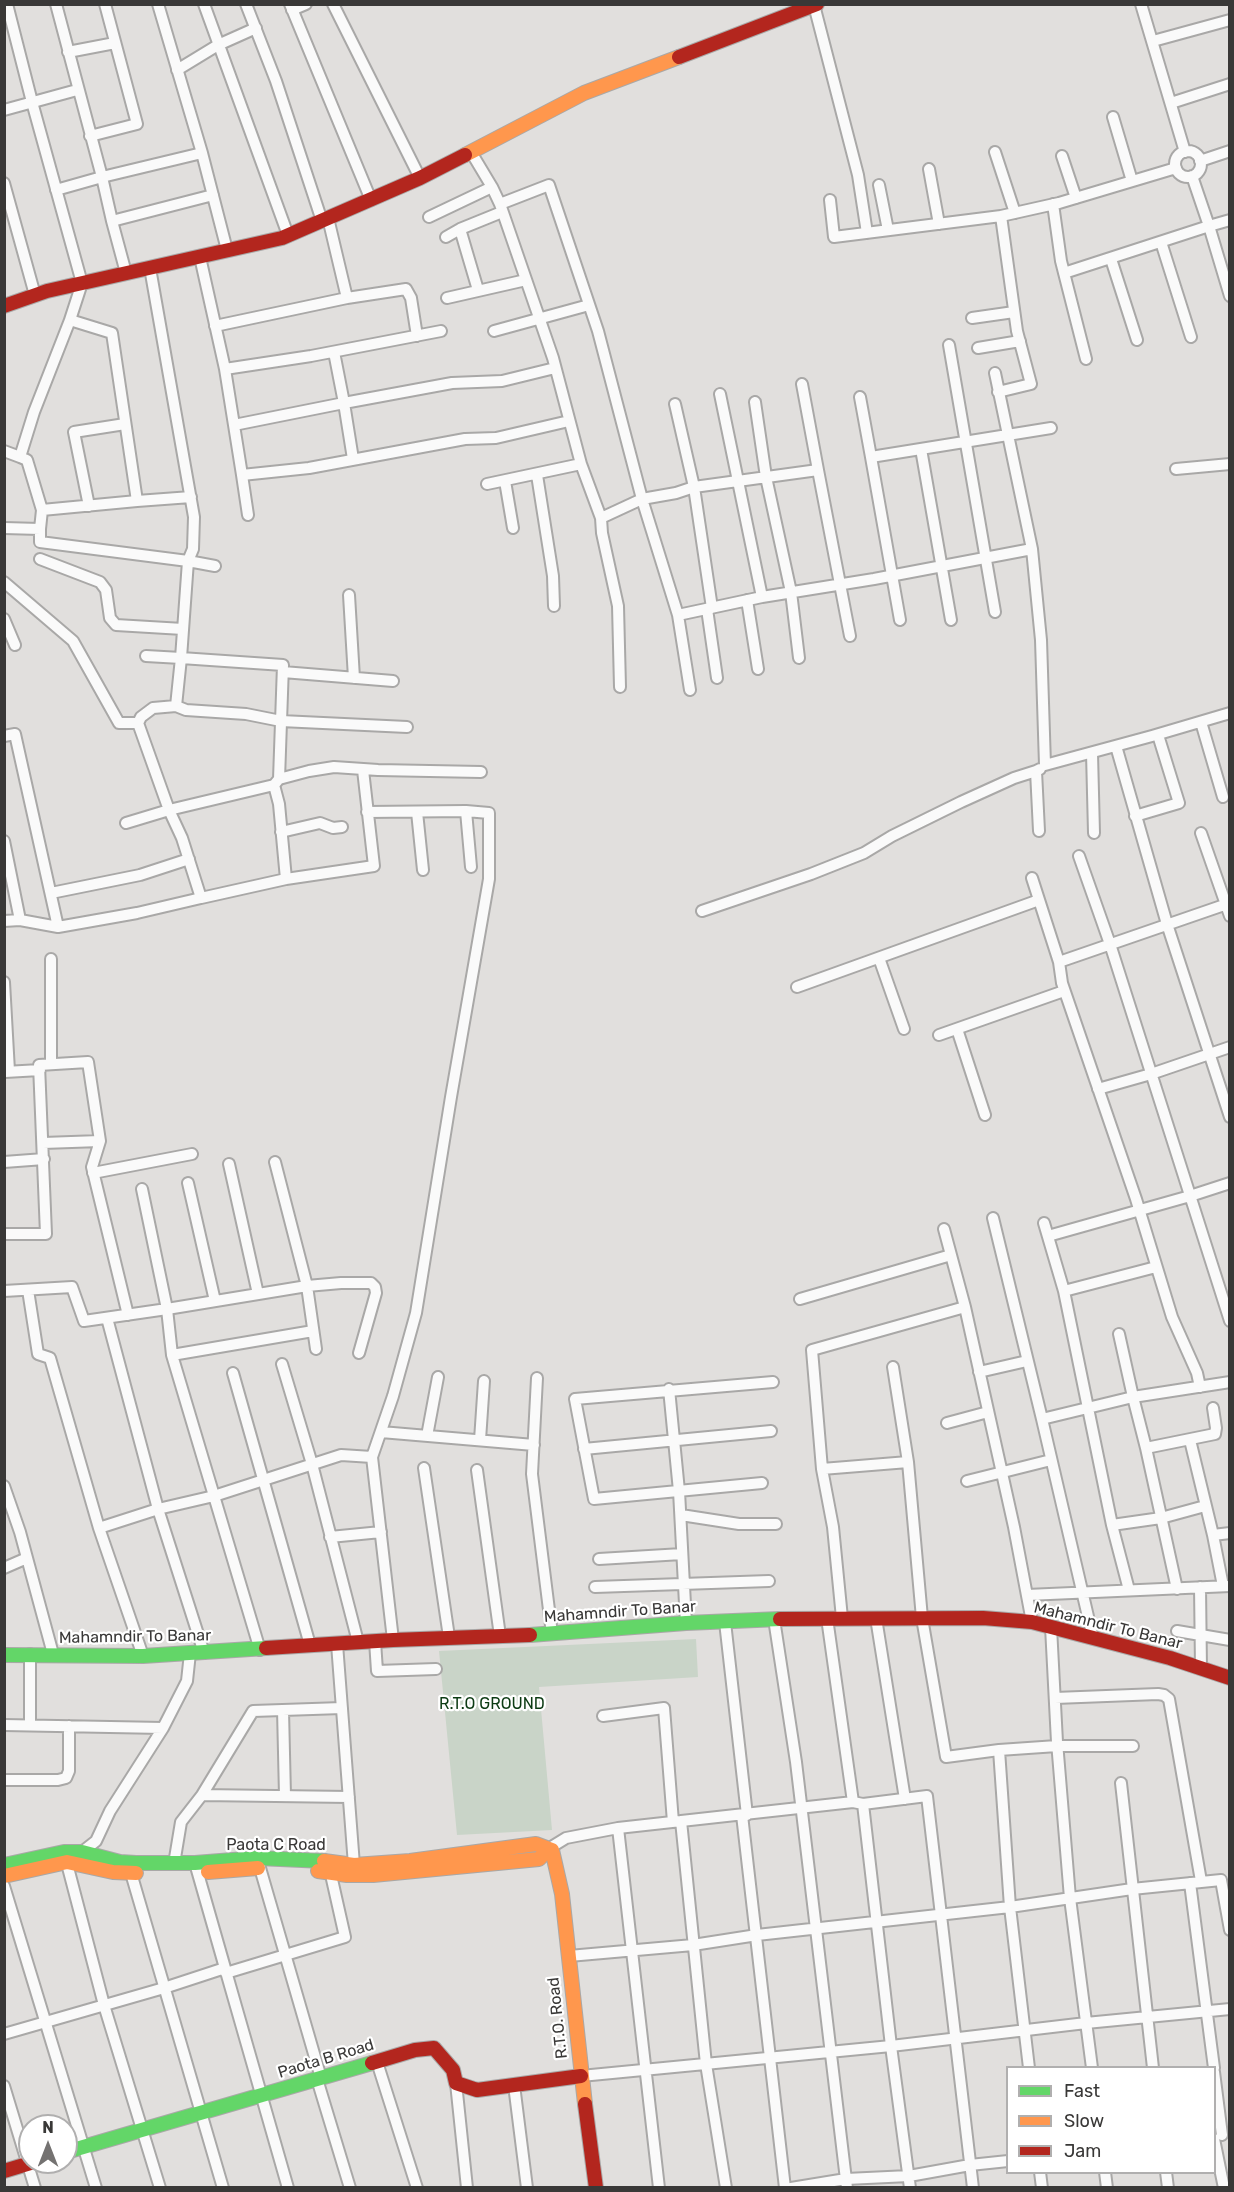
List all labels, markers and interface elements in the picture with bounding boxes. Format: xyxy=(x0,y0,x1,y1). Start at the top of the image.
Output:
street label: Mahamndir To Banar xyxy=(543,1597,697,1627)
street label: Mahamndir To Banar xyxy=(1032,1598,1184,1654)
street label: Mahamndir To Banar xyxy=(59,1626,211,1648)
park label: R.T.O GROUND xyxy=(439,1694,545,1714)
street label: Paota C Road xyxy=(226,1835,326,1855)
street label: R.T.O. Road xyxy=(544,1976,572,2060)
street label: Paota B Road xyxy=(276,2035,376,2083)
legend xyxy=(1006,2066,1216,2174)
text: Fast xyxy=(1064,2080,1100,2102)
text: Slow xyxy=(1064,2110,1104,2132)
north arrow xyxy=(18,2114,78,2174)
text: N xyxy=(42,2118,54,2137)
text: Jam xyxy=(1064,2140,1101,2162)

